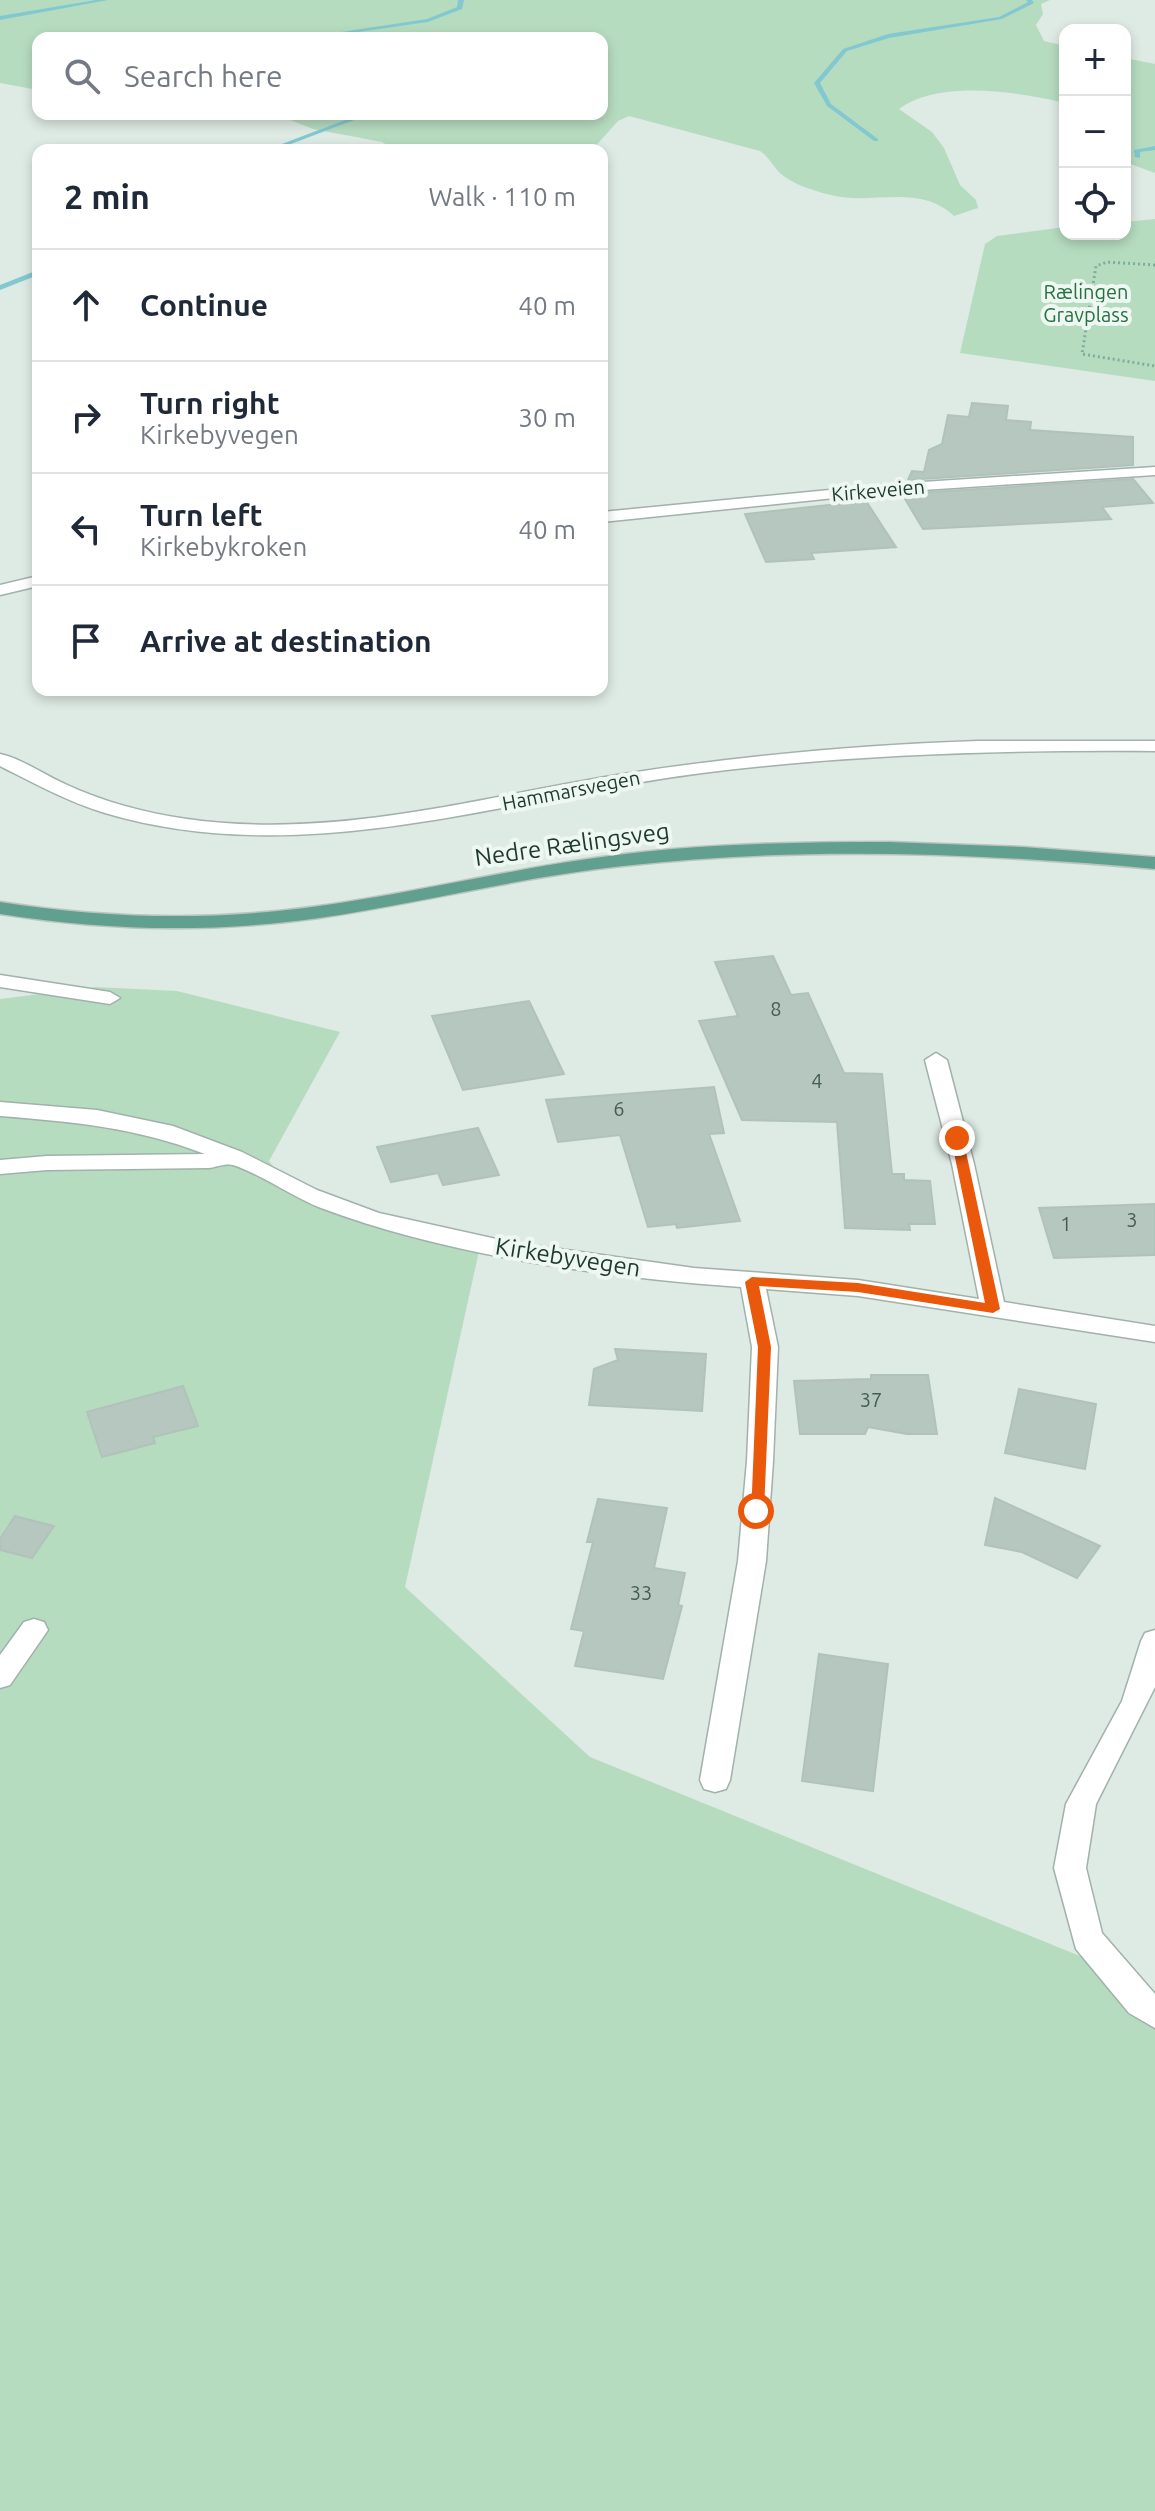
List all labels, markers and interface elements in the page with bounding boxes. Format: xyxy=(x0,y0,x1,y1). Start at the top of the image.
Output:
map controls xyxy=(1059,24,1131,240)
button: + xyxy=(1059,24,1131,96)
search box xyxy=(32,32,608,120)
icon: search xyxy=(60,54,104,98)
text: Search here xyxy=(124,59,283,93)
button: − xyxy=(1059,96,1131,168)
button: locate xyxy=(1059,168,1131,240)
text: 2 min xyxy=(64,177,150,215)
text: Walk · 110 m xyxy=(428,182,576,211)
park label: Rælingen Gravplass xyxy=(1043,280,1129,326)
icon: ahead xyxy=(64,283,108,327)
text: Continue xyxy=(140,288,268,322)
text: 40 m xyxy=(518,291,576,320)
text: Turn right xyxy=(140,386,280,420)
icon: right xyxy=(64,395,108,439)
text: 30 m xyxy=(518,403,576,432)
text: Kirkebyvegen xyxy=(140,420,299,449)
street label: Kirkeveien xyxy=(830,474,926,506)
text: Turn left xyxy=(140,498,262,532)
icon: left xyxy=(64,507,108,551)
text: 40 m xyxy=(518,515,576,544)
text: Kirkebykroken xyxy=(140,532,307,561)
icon: arrive xyxy=(64,619,108,663)
text: Arrive at destination xyxy=(140,624,432,658)
street label: Hammarsvegen xyxy=(500,765,642,815)
street label: Nedre Rælingsveg xyxy=(473,817,671,871)
house number: 8 xyxy=(770,997,782,1020)
house number: 4 xyxy=(811,1069,823,1092)
house number: 6 xyxy=(613,1097,625,1120)
route end xyxy=(939,1120,975,1156)
house number: 3 xyxy=(1126,1208,1138,1231)
house number: 1 xyxy=(1060,1212,1072,1235)
street label: Kirkebyvegen xyxy=(493,1232,643,1282)
house number: 37 xyxy=(860,1388,882,1411)
route start xyxy=(738,1493,774,1529)
house number: 33 xyxy=(630,1581,652,1604)

